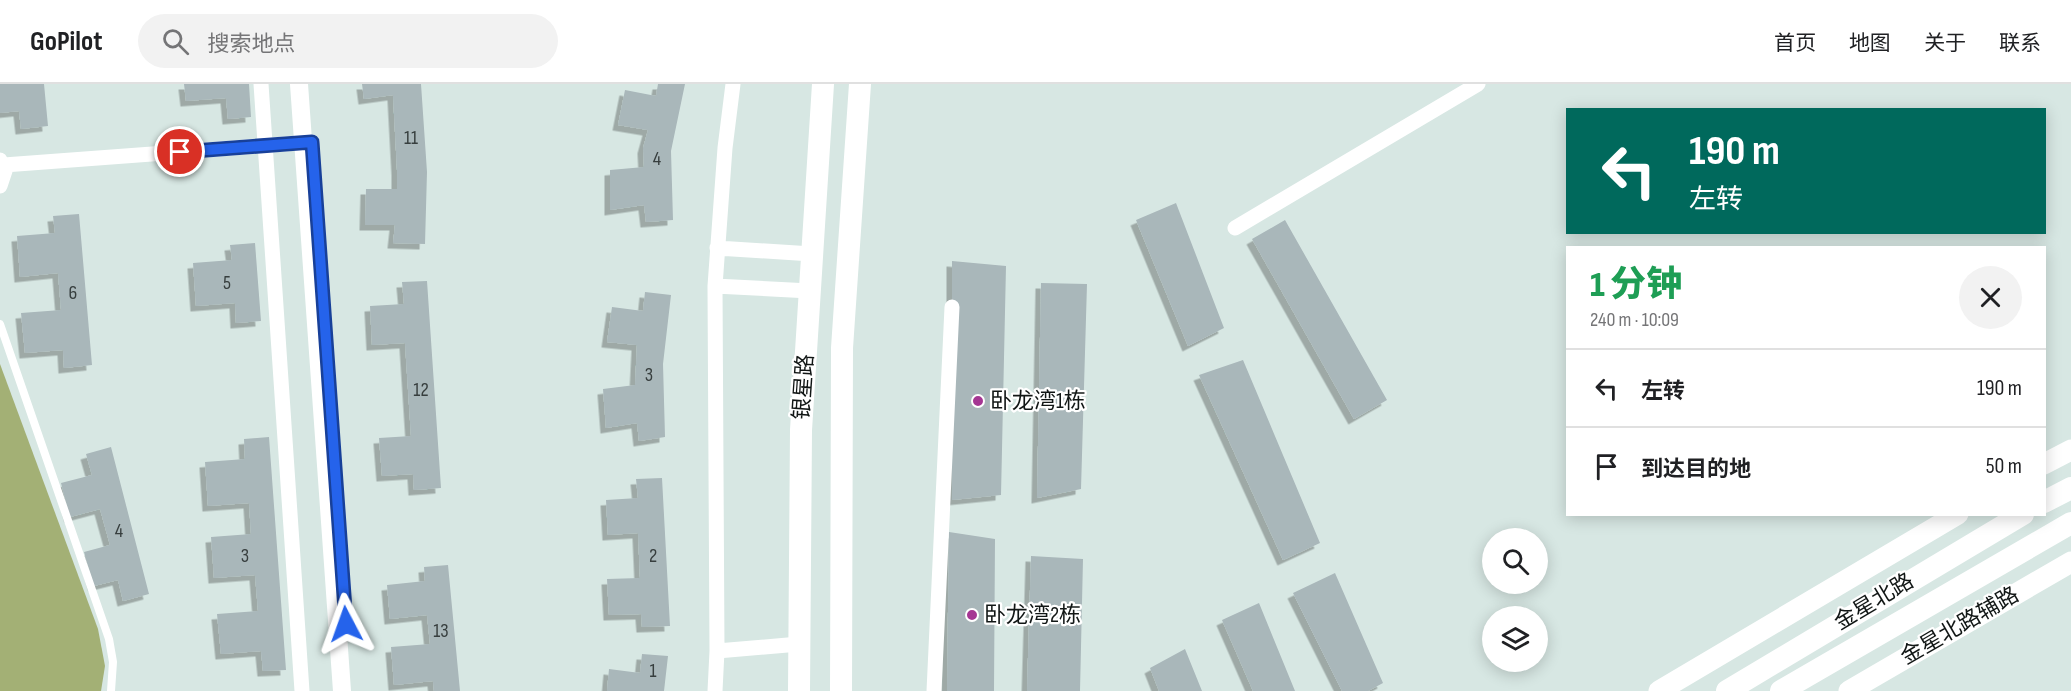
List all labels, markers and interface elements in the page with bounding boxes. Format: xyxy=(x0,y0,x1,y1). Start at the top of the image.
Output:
search box xyxy=(138,14,558,68)
text: GoPilot xyxy=(30,25,102,58)
icon: search xyxy=(159,25,192,58)
text: 搜索地点 xyxy=(207,31,295,58)
text: 首页 xyxy=(1774,31,1816,56)
text: 地图 xyxy=(1849,31,1891,56)
text: 关于 xyxy=(1924,31,1966,56)
text: 联系 xyxy=(1999,31,2041,56)
pin xyxy=(154,126,205,177)
house number: 11 xyxy=(404,126,418,150)
text: 190 m xyxy=(1689,126,1780,177)
icon: left xyxy=(1590,132,1668,210)
icon: arrive xyxy=(163,135,196,168)
house number: 4 xyxy=(653,147,661,171)
text: 左转 xyxy=(1689,184,1743,216)
text: 1 分钟 xyxy=(1590,264,1682,307)
button: close xyxy=(1959,266,2022,329)
house number: 5 xyxy=(223,271,231,295)
house number: 6 xyxy=(69,281,77,305)
text: 240 m · 10:09 xyxy=(1590,308,1679,332)
street label: 银星路 xyxy=(788,353,820,421)
house number: 3 xyxy=(645,363,653,387)
icon: left xyxy=(1590,372,1623,405)
text: 190 m xyxy=(1977,375,2022,402)
house number: 12 xyxy=(413,378,429,402)
text: 左转 xyxy=(1641,378,1685,405)
place label: 卧龙湾1栋 xyxy=(990,388,1086,415)
marker: 卧龙湾1栋 xyxy=(971,394,985,408)
icon: arrive xyxy=(1590,450,1623,483)
text: 50 m xyxy=(1986,453,2022,480)
text: 到达目的地 xyxy=(1641,456,1751,483)
house number: 4 xyxy=(115,519,123,543)
map controls xyxy=(1482,528,1548,672)
button: search xyxy=(1482,528,1548,594)
house number: 3 xyxy=(241,544,249,568)
house number: 2 xyxy=(649,544,657,568)
street label: 金星北路 xyxy=(1829,568,1919,636)
street label: 金星北路辅路 xyxy=(1896,581,2024,671)
position arrow xyxy=(314,592,378,656)
place label: 卧龙湾2栋 xyxy=(984,602,1081,629)
button: layers xyxy=(1482,606,1548,672)
marker: 卧龙湾2栋 xyxy=(965,608,979,622)
house number: 13 xyxy=(433,619,449,643)
house number: 1 xyxy=(650,659,657,683)

